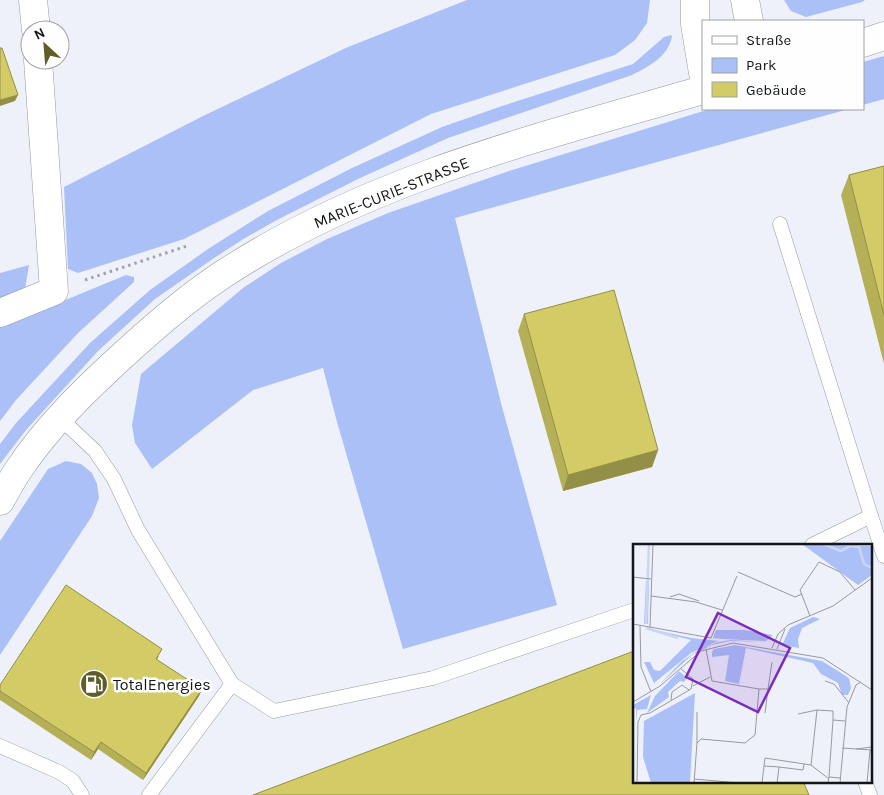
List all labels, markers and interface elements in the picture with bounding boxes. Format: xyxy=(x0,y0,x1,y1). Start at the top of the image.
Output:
north arrow xyxy=(20,20,70,70)
legend xyxy=(702,20,864,110)
text: N xyxy=(31,24,48,44)
text: Straße xyxy=(746,31,791,49)
text: Park xyxy=(746,56,776,74)
text: Gebäude xyxy=(746,81,806,99)
street label: MARIE-CURIE-STRASSE xyxy=(311,153,472,232)
inset map xyxy=(633,544,872,782)
fuel station icon: TotalEnergies xyxy=(79,669,109,699)
place label: TotalEnergies xyxy=(113,675,211,694)

